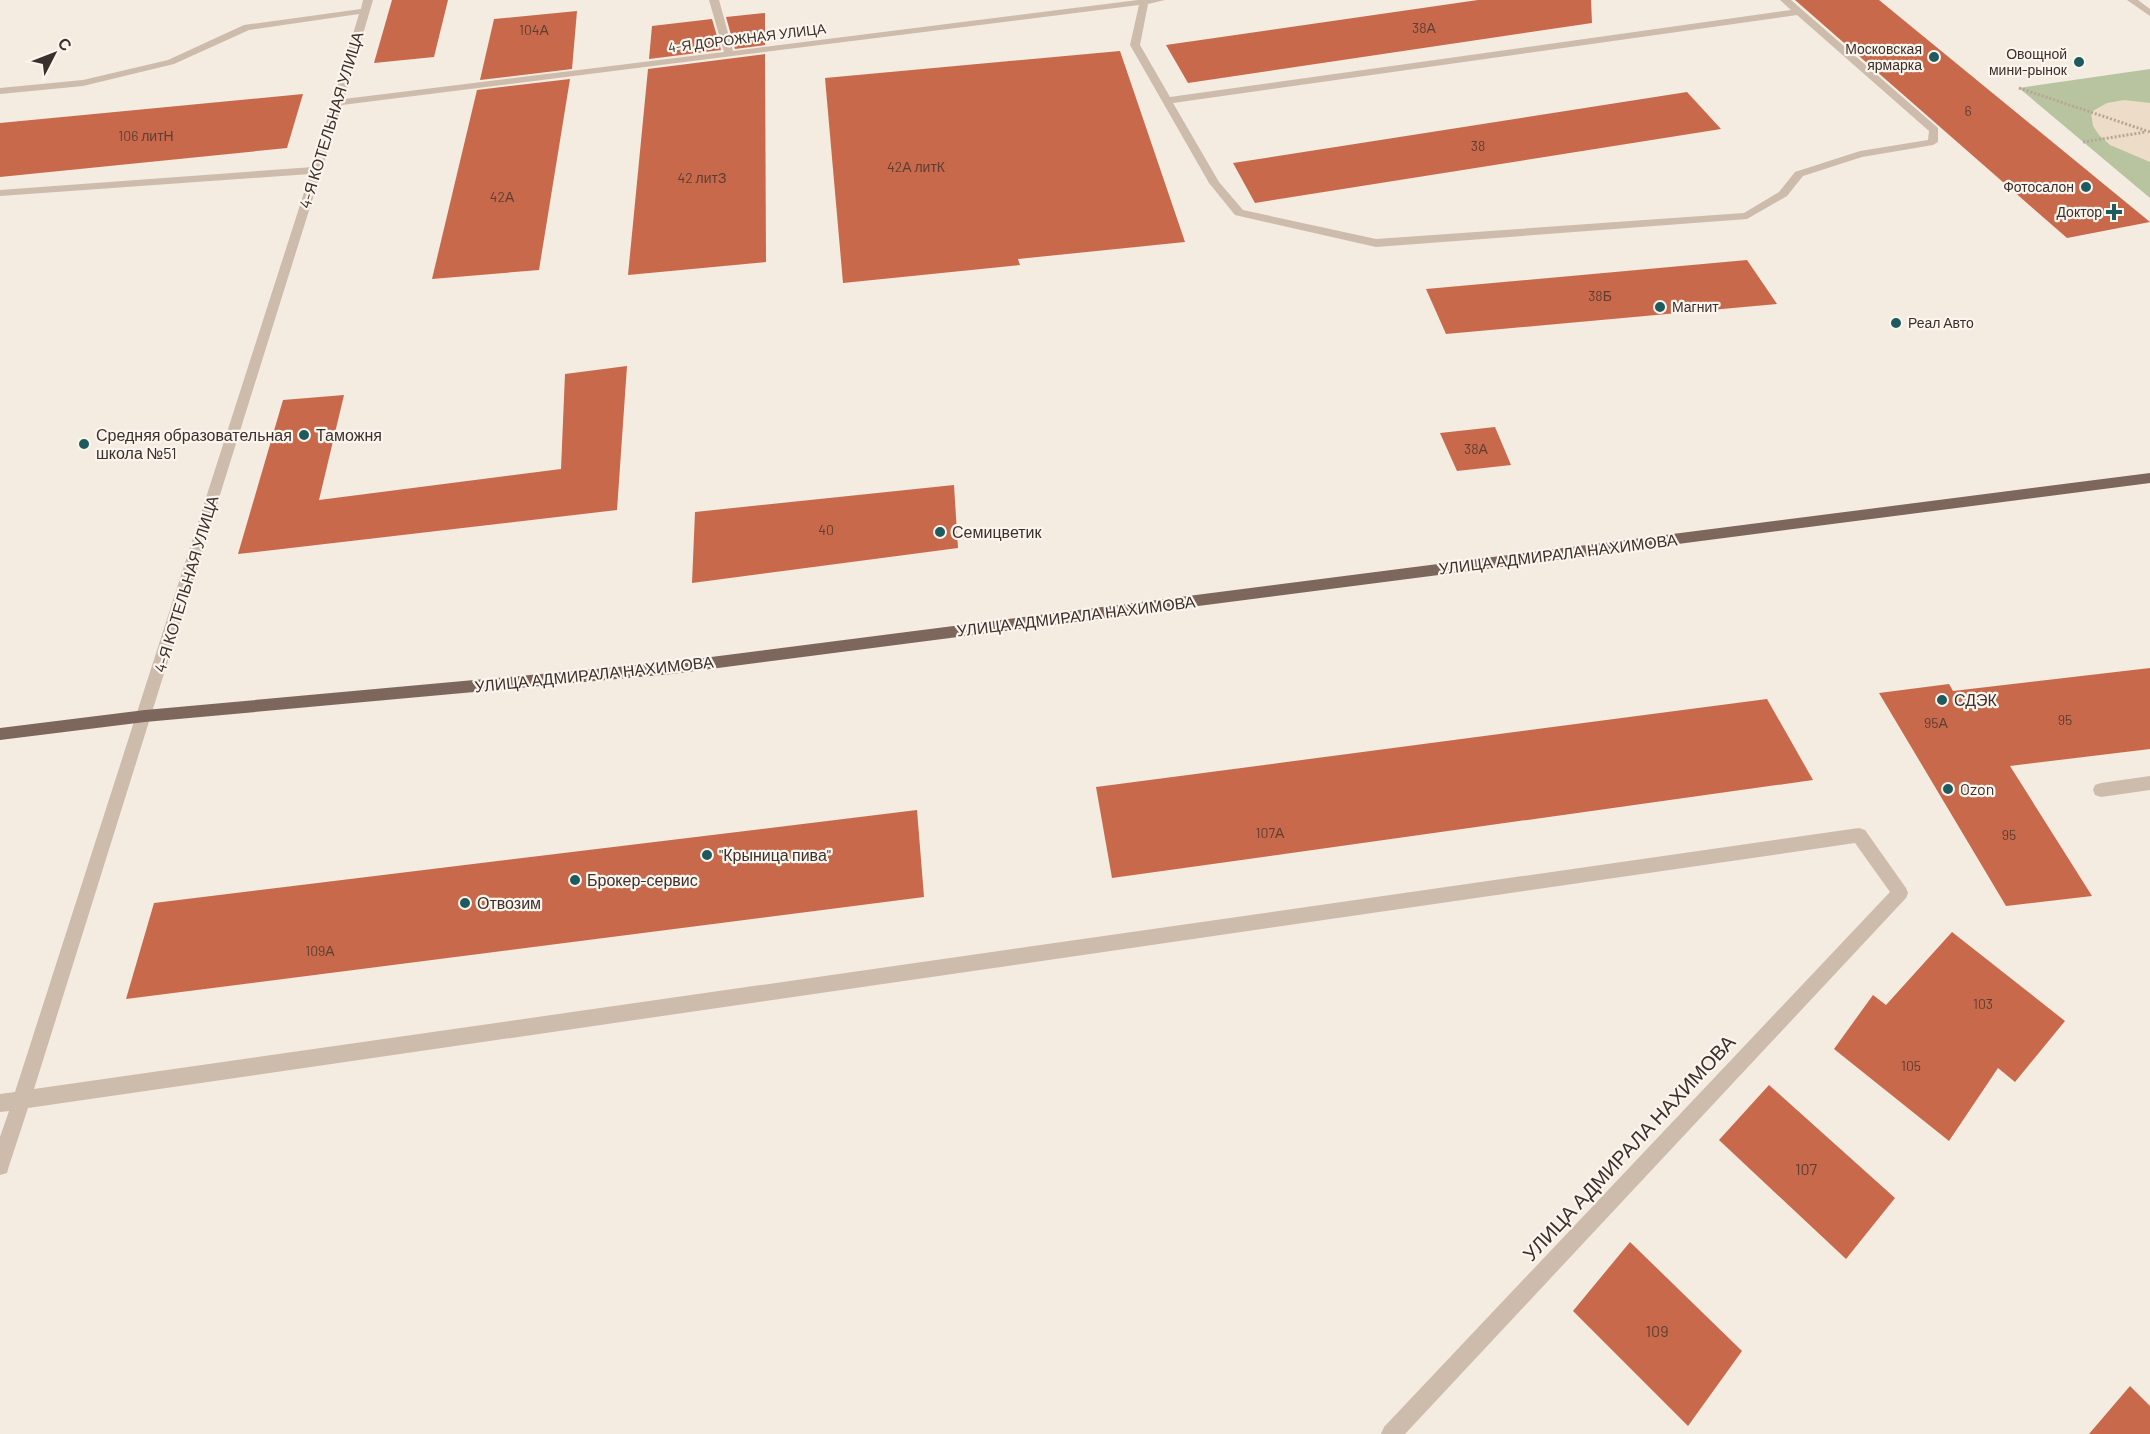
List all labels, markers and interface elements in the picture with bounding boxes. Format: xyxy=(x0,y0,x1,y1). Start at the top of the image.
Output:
street label: 4-Я ДОРОЖНАЯ УЛИЦА xyxy=(667,19,827,56)
house number: 38А xyxy=(1412,19,1437,36)
house number: 104А xyxy=(519,21,550,38)
north arrow xyxy=(24,24,84,84)
street label: 4-Я КОТЕЛЬНАЯ УЛИЦА xyxy=(295,29,367,211)
text: С xyxy=(55,33,77,55)
place label: Московская ярмарка xyxy=(1845,40,1922,73)
place label: Овощной мини-рынок xyxy=(1989,45,2068,78)
marker: Московская ярмарка xyxy=(1927,50,1941,64)
marker: Овощной мини-рынок xyxy=(2072,55,2086,69)
house number: 6 xyxy=(1964,102,1972,119)
house number: 106 литН xyxy=(118,127,174,144)
house number: 38 xyxy=(1471,137,1485,154)
house number: 42А литК xyxy=(887,158,946,175)
house number: 42 литЗ xyxy=(678,169,726,186)
place label: Фотосалон xyxy=(2003,178,2074,195)
marker: Фотосалон xyxy=(2079,180,2093,194)
house number: 42А xyxy=(490,188,515,205)
place label: Доктор xyxy=(2056,203,2102,220)
marker: Доктор xyxy=(2107,205,2121,219)
house number: 38Б xyxy=(1588,287,1612,304)
place label: Магнит xyxy=(1672,298,1719,315)
marker: Магнит xyxy=(1653,300,1667,314)
place label: Реал Авто xyxy=(1908,314,1974,331)
marker: Реал Авто xyxy=(1889,316,1903,330)
place label: Средняя образовательная школа №51 xyxy=(96,425,292,462)
place label: Таможня xyxy=(316,425,382,444)
marker: Таможня xyxy=(297,428,311,442)
marker: Средняя образовательная школа №51 xyxy=(77,437,91,451)
house number: 38А xyxy=(1464,440,1489,457)
street label: 4-Я КОТЕЛЬНАЯ УЛИЦА xyxy=(150,493,222,675)
house number: 40 xyxy=(818,521,834,538)
place label: Семицветик xyxy=(952,522,1043,541)
marker: Семицветик xyxy=(933,525,947,539)
street label: УЛИЦА АДМИРАЛА НАХИМОВА xyxy=(1438,529,1679,578)
street label: УЛИЦА АДМИРАЛА НАХИМОВА xyxy=(956,591,1197,640)
street label: УЛИЦА АДМИРАЛА НАХИМОВА xyxy=(474,651,715,696)
place label: СДЭК xyxy=(1954,690,1998,709)
marker: СДЭК xyxy=(1935,693,1949,707)
house number: 95 xyxy=(2058,711,2072,728)
house number: 95А xyxy=(1924,714,1949,731)
place label: Ozon xyxy=(1960,779,1994,798)
marker: Ozon xyxy=(1941,782,1955,796)
house number: 107А xyxy=(1256,824,1285,841)
house number: 95 xyxy=(2002,826,2016,843)
place label: "Крыница пива" xyxy=(719,845,831,864)
marker: "Крыница пива" xyxy=(700,848,714,862)
place label: Брокер-сервис xyxy=(587,870,698,889)
marker: Брокер-сервис xyxy=(568,873,582,887)
place label: Отвозим xyxy=(477,893,541,912)
marker: Отвозим xyxy=(458,896,472,910)
house number: 109А xyxy=(305,942,335,959)
house number: 103 xyxy=(1973,995,1993,1012)
street label: УЛИЦА АДМИРАЛА НАХИМОВА xyxy=(1517,1029,1740,1265)
house number: 105 xyxy=(1901,1057,1921,1074)
house number: 107 xyxy=(1795,1159,1818,1178)
house number: 109 xyxy=(1646,1321,1668,1340)

